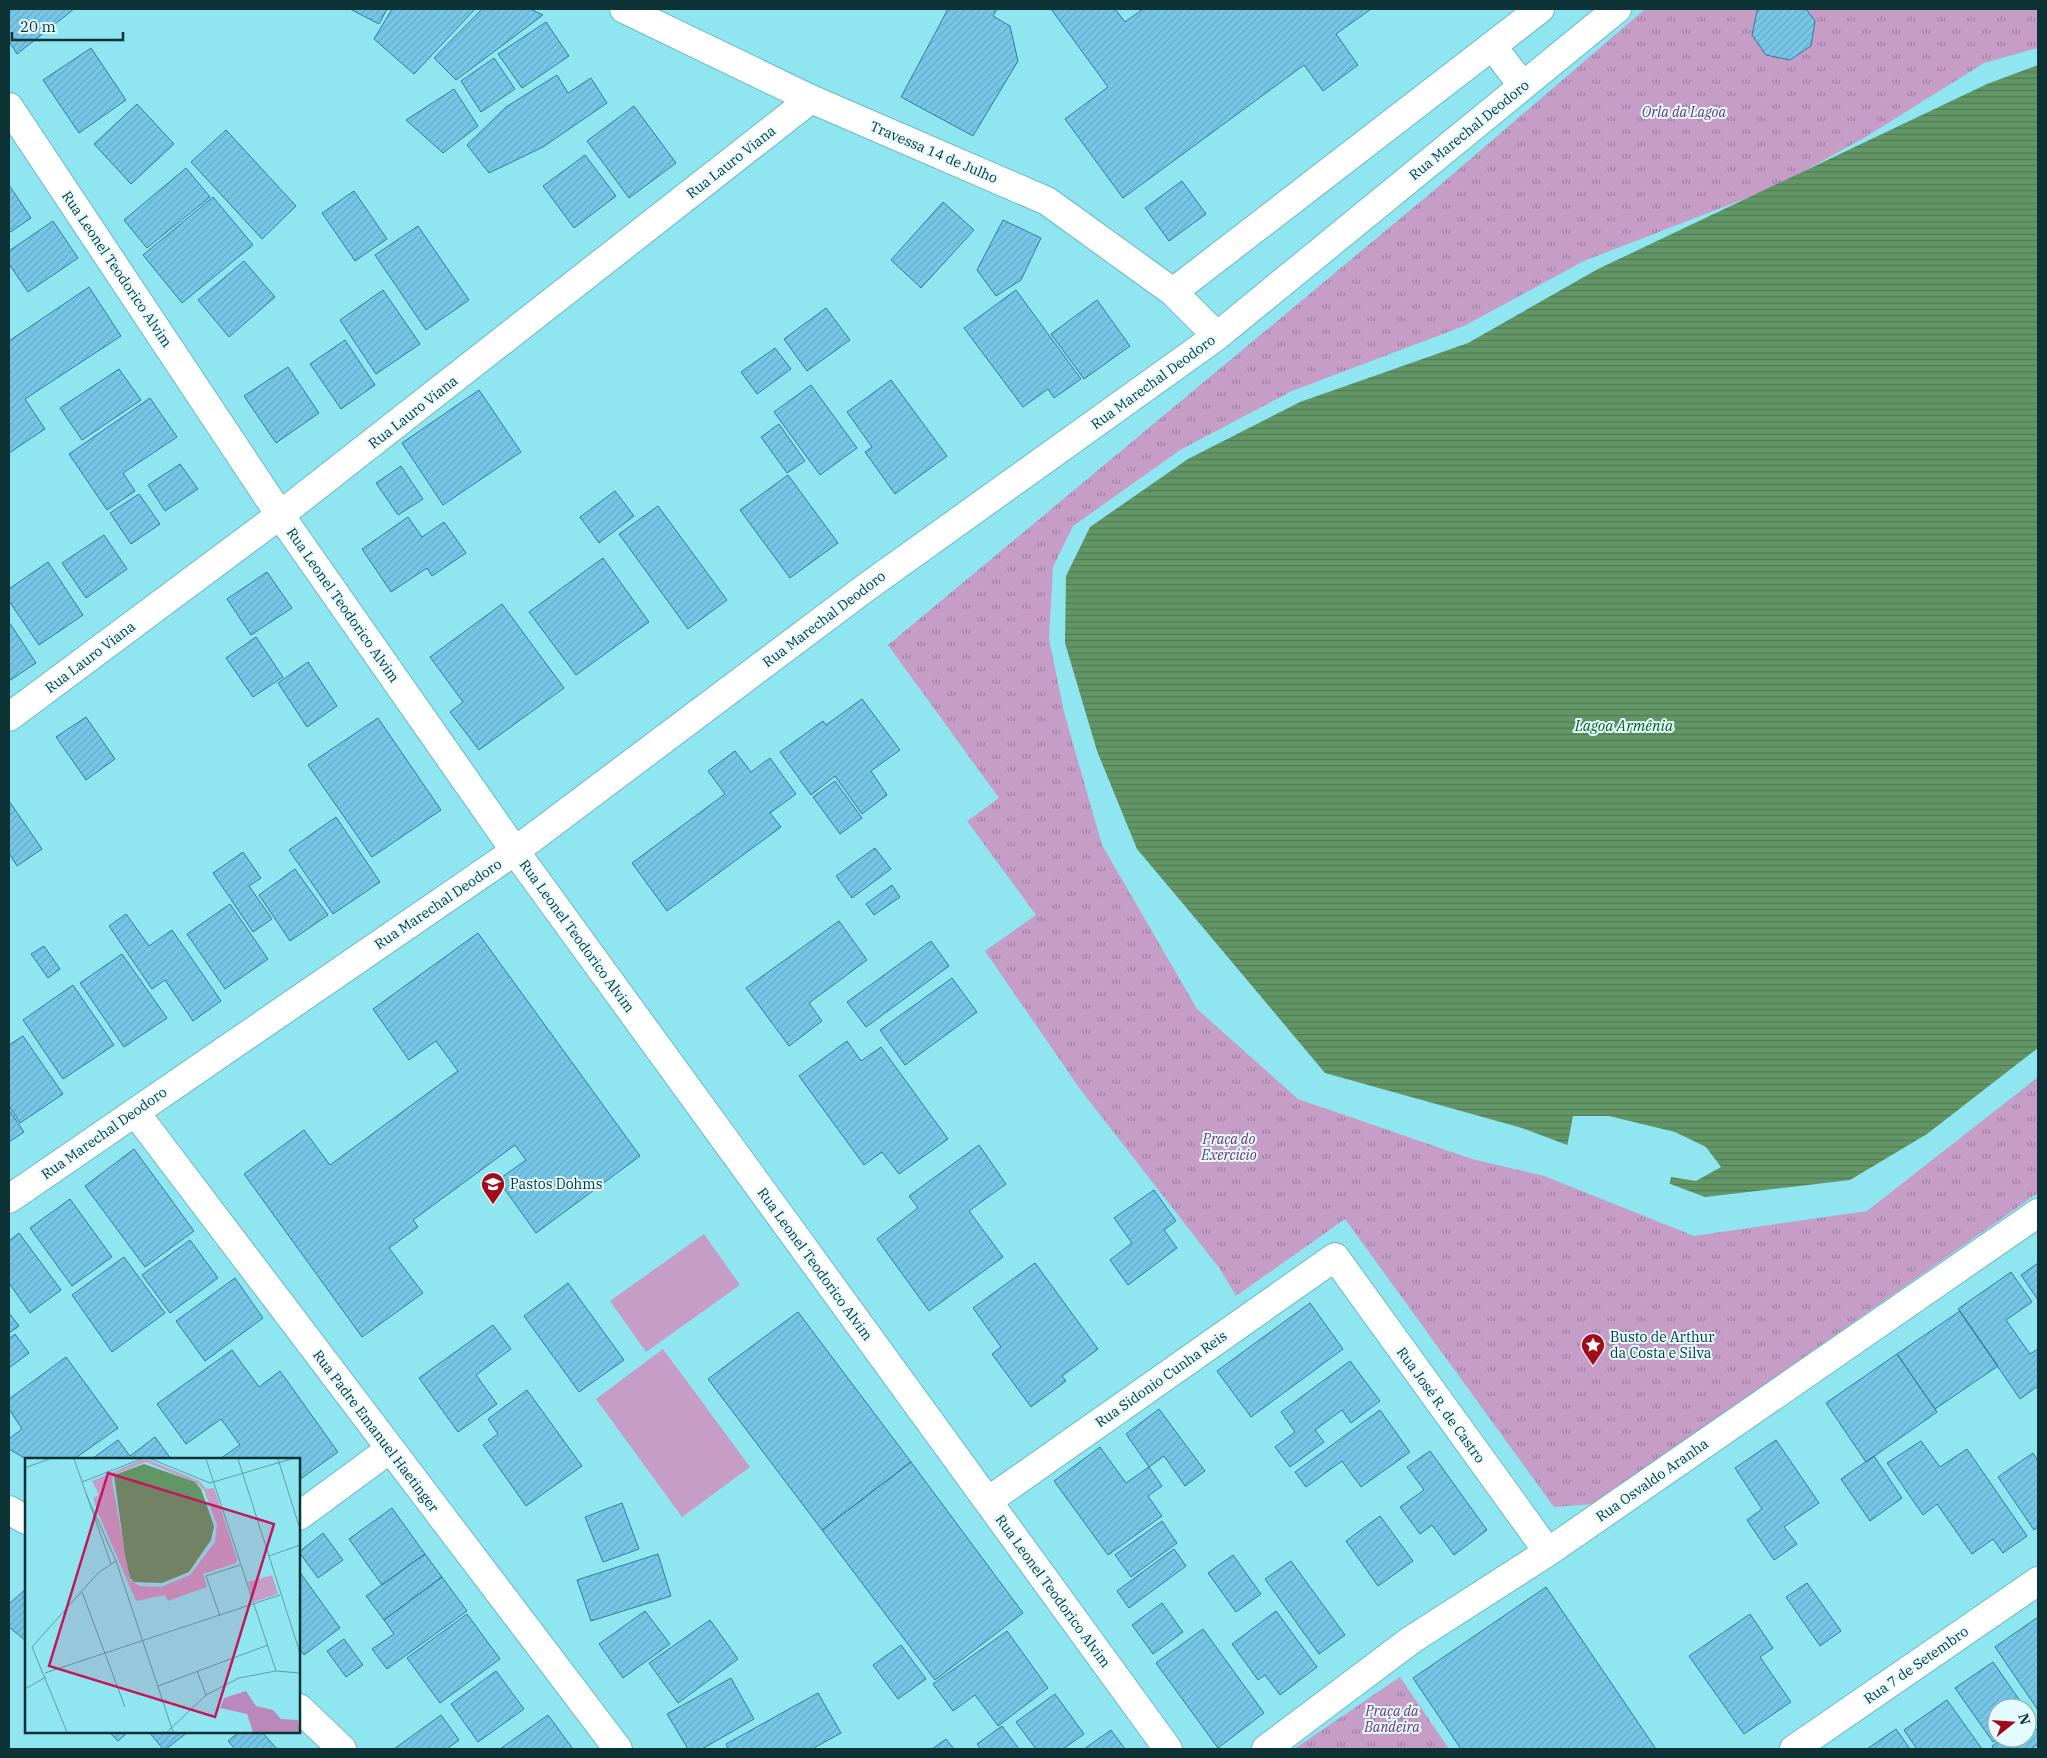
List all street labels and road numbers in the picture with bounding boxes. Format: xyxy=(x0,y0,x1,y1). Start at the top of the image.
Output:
street label: Rua Marechal Deodoro xyxy=(1405,76,1533,184)
street label: Travessa 14 de Julho xyxy=(867,117,1001,187)
street label: Rua Lauro Viana xyxy=(683,121,780,202)
street label: Rua Leonel Teodorico Alvim xyxy=(58,187,176,351)
street label: Rua Marechal Deodoro xyxy=(1087,331,1219,433)
street label: Rua Lauro Viana xyxy=(365,371,462,452)
street label: Rua Leonel Teodorico Alvim xyxy=(283,524,403,686)
street label: Rua Marechal Deodoro xyxy=(759,567,889,671)
street label: Rua Lauro Viana xyxy=(41,617,139,697)
street label: Rua Marechal Deodoro xyxy=(371,855,505,953)
street label: Rua Leonel Teodorico Alvim xyxy=(515,856,639,1016)
street label: Rua Marechal Deodoro xyxy=(38,1083,170,1183)
street label: Rua Leonel Teodorico Alvim xyxy=(753,1184,877,1344)
street label: Rua Sidonio Cunha Reis xyxy=(1092,1327,1230,1431)
street label: Rua José R. de Castro xyxy=(1393,1344,1489,1467)
street label: Rua Padre Emanuel Haetinger xyxy=(309,1346,443,1516)
street label: Rua Osvaldo Aranha xyxy=(1592,1434,1712,1526)
street label: Rua Leonel Teodorico Alvim xyxy=(991,1511,1115,1671)
street label: Rua 7 de Setembro xyxy=(1860,1622,1972,1708)

